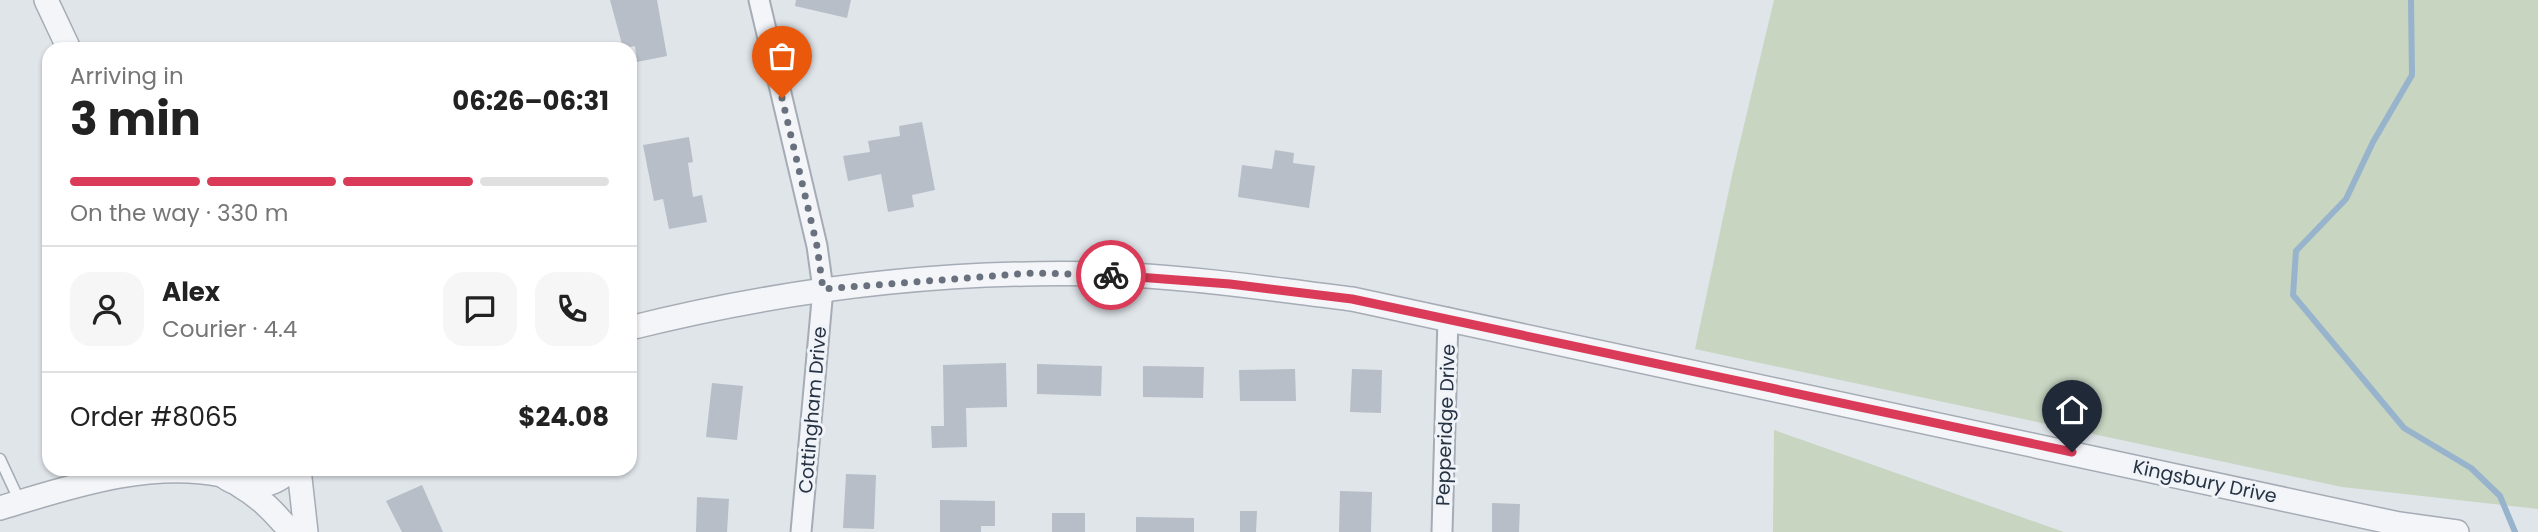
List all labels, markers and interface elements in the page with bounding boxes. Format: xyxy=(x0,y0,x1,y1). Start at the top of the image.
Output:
pin xyxy=(752,26,812,98)
icon: bag xyxy=(763,37,801,75)
text: Arriving in xyxy=(70,60,184,92)
text: 06:26–06:31 xyxy=(452,83,609,119)
text: 3 min xyxy=(70,87,201,151)
text: On the way · 330 m xyxy=(70,197,288,229)
courier xyxy=(1076,240,1146,310)
icon: bike xyxy=(1092,256,1130,294)
button: person xyxy=(70,272,144,346)
button: chat xyxy=(443,272,517,346)
button: phone xyxy=(535,272,609,346)
text: Alex xyxy=(162,274,220,310)
text: Courier · 4.4 xyxy=(162,313,297,345)
street label: Cottingham Drive xyxy=(792,325,833,495)
street label: Pepperidge Drive xyxy=(1429,344,1462,507)
pin xyxy=(2042,380,2102,452)
icon: home xyxy=(2053,391,2091,429)
text: Order #8065 xyxy=(70,399,238,435)
text: $24.08 xyxy=(518,399,609,435)
street label: Kingsbury Drive xyxy=(2130,453,2279,510)

